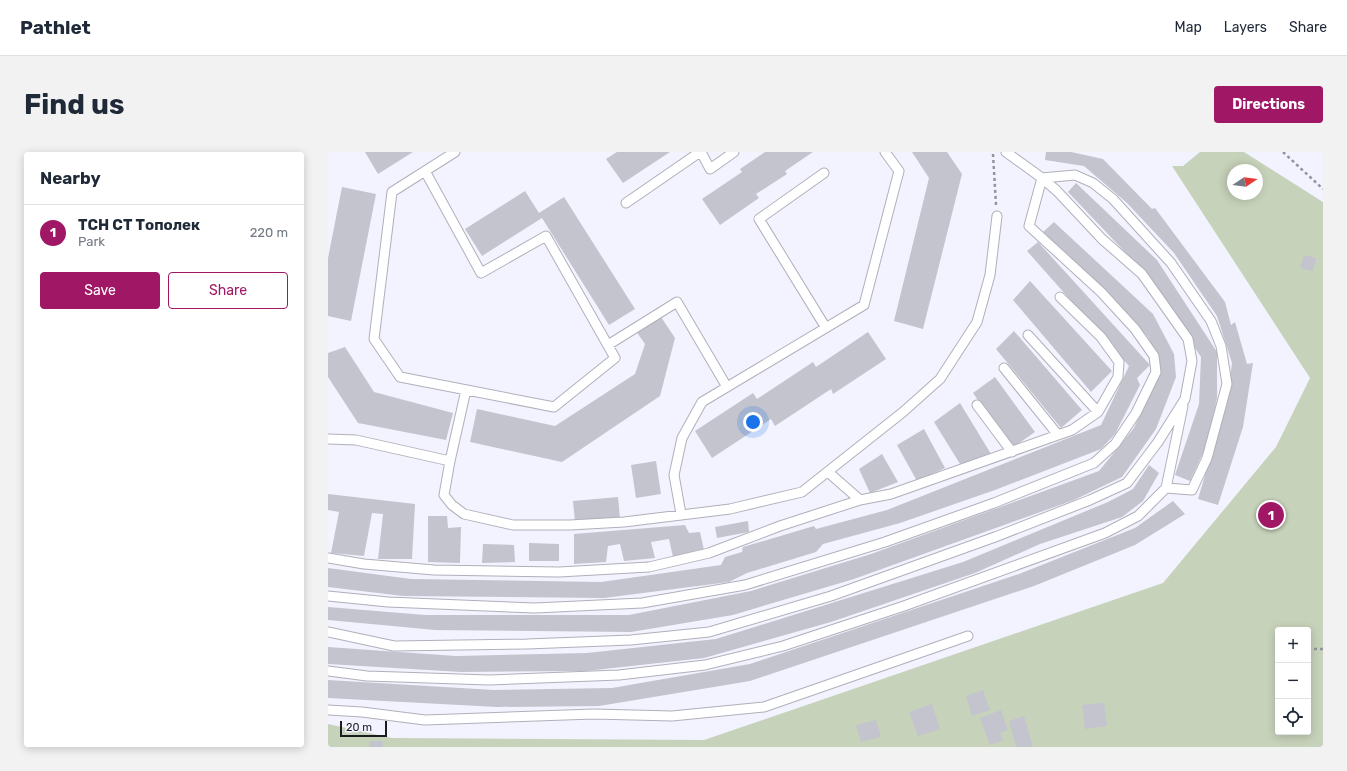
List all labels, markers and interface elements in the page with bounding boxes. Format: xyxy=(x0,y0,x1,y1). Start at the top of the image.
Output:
text: Pathlet xyxy=(20,16,91,39)
text: Map xyxy=(1175,19,1202,36)
text: Layers xyxy=(1224,19,1267,36)
text: Share xyxy=(1289,19,1327,36)
button: Directions xyxy=(1214,86,1323,123)
text: Find us xyxy=(24,88,124,121)
north arrow xyxy=(1227,164,1263,200)
text: Nearby xyxy=(40,168,101,188)
text: ТСН СТ Тополек xyxy=(78,216,200,234)
text: 1 xyxy=(50,225,56,240)
text: 220 m xyxy=(250,225,288,240)
text: Park xyxy=(78,234,105,249)
button: Save xyxy=(40,272,160,309)
button: Share xyxy=(168,272,288,309)
your location xyxy=(743,412,763,432)
pin: 1 xyxy=(1258,500,1284,530)
map controls xyxy=(1275,627,1311,735)
button: + xyxy=(1275,627,1311,663)
button: − xyxy=(1275,663,1311,699)
button: locate xyxy=(1275,699,1311,735)
scale bar xyxy=(340,719,387,738)
text: 20 m xyxy=(346,721,372,734)

